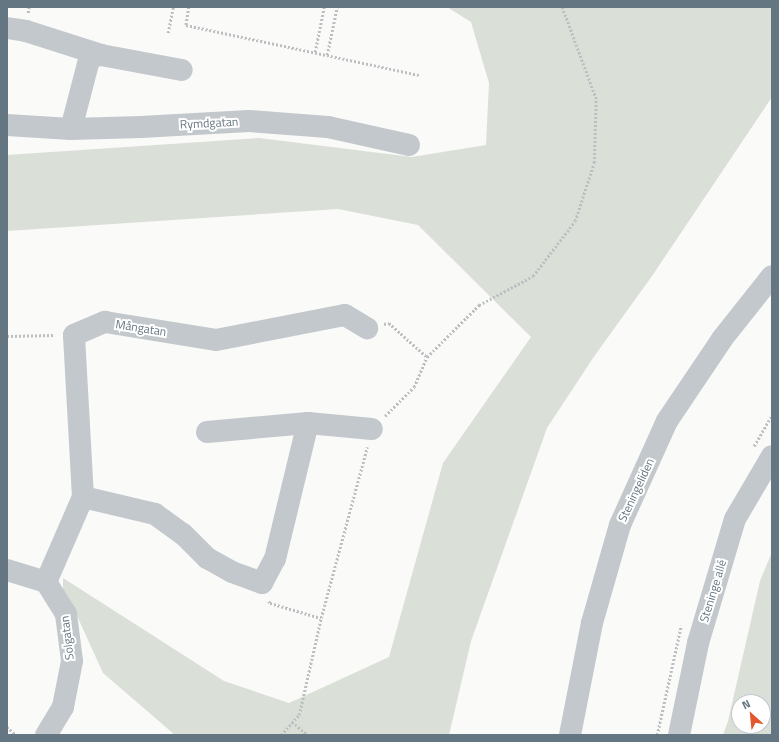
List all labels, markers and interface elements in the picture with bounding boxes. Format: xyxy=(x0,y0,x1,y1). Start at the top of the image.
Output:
street label: Rymdgatan xyxy=(179,114,239,132)
street label: Mångatan xyxy=(114,317,168,339)
street label: Steningeliden xyxy=(615,456,657,524)
street label: Steninge allé xyxy=(697,558,729,624)
street label: Solgatan xyxy=(57,615,77,661)
north arrow xyxy=(731,694,771,734)
text: N xyxy=(739,695,753,713)

